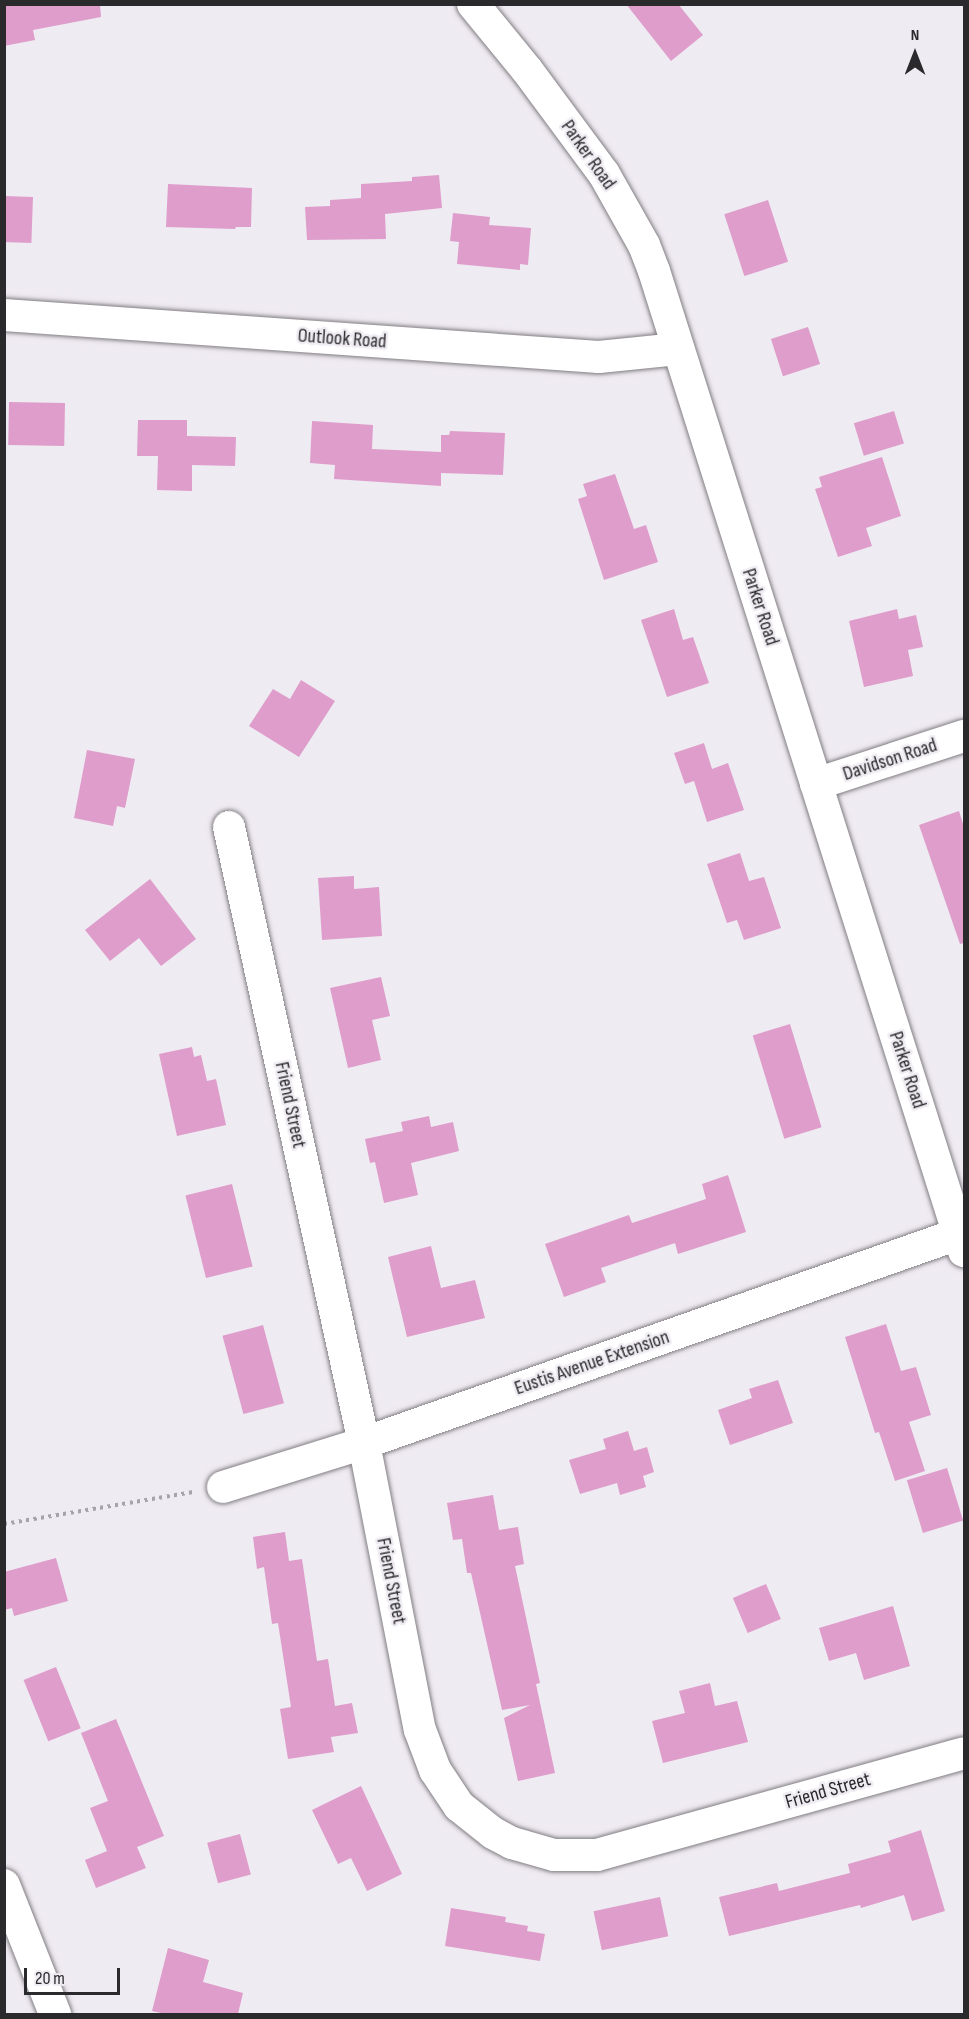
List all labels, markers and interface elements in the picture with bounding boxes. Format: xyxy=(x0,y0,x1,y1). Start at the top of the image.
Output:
north arrow xyxy=(885,24,945,84)
text: N xyxy=(911,26,919,45)
street label: Parker Road xyxy=(555,116,621,194)
street label: Outlook Road xyxy=(297,324,387,354)
street label: Parker Road xyxy=(736,566,784,648)
street label: Davidson Road xyxy=(840,734,940,786)
street label: Parker Road xyxy=(883,1029,931,1111)
street label: Friend Street xyxy=(269,1060,311,1150)
street label: Eustis Avenue Extension xyxy=(512,1325,672,1401)
street label: Friend Street xyxy=(371,1536,411,1626)
street label: Friend Street xyxy=(783,1767,873,1815)
scale bar xyxy=(27,1956,123,1994)
text: 20 m xyxy=(35,1968,65,1989)

